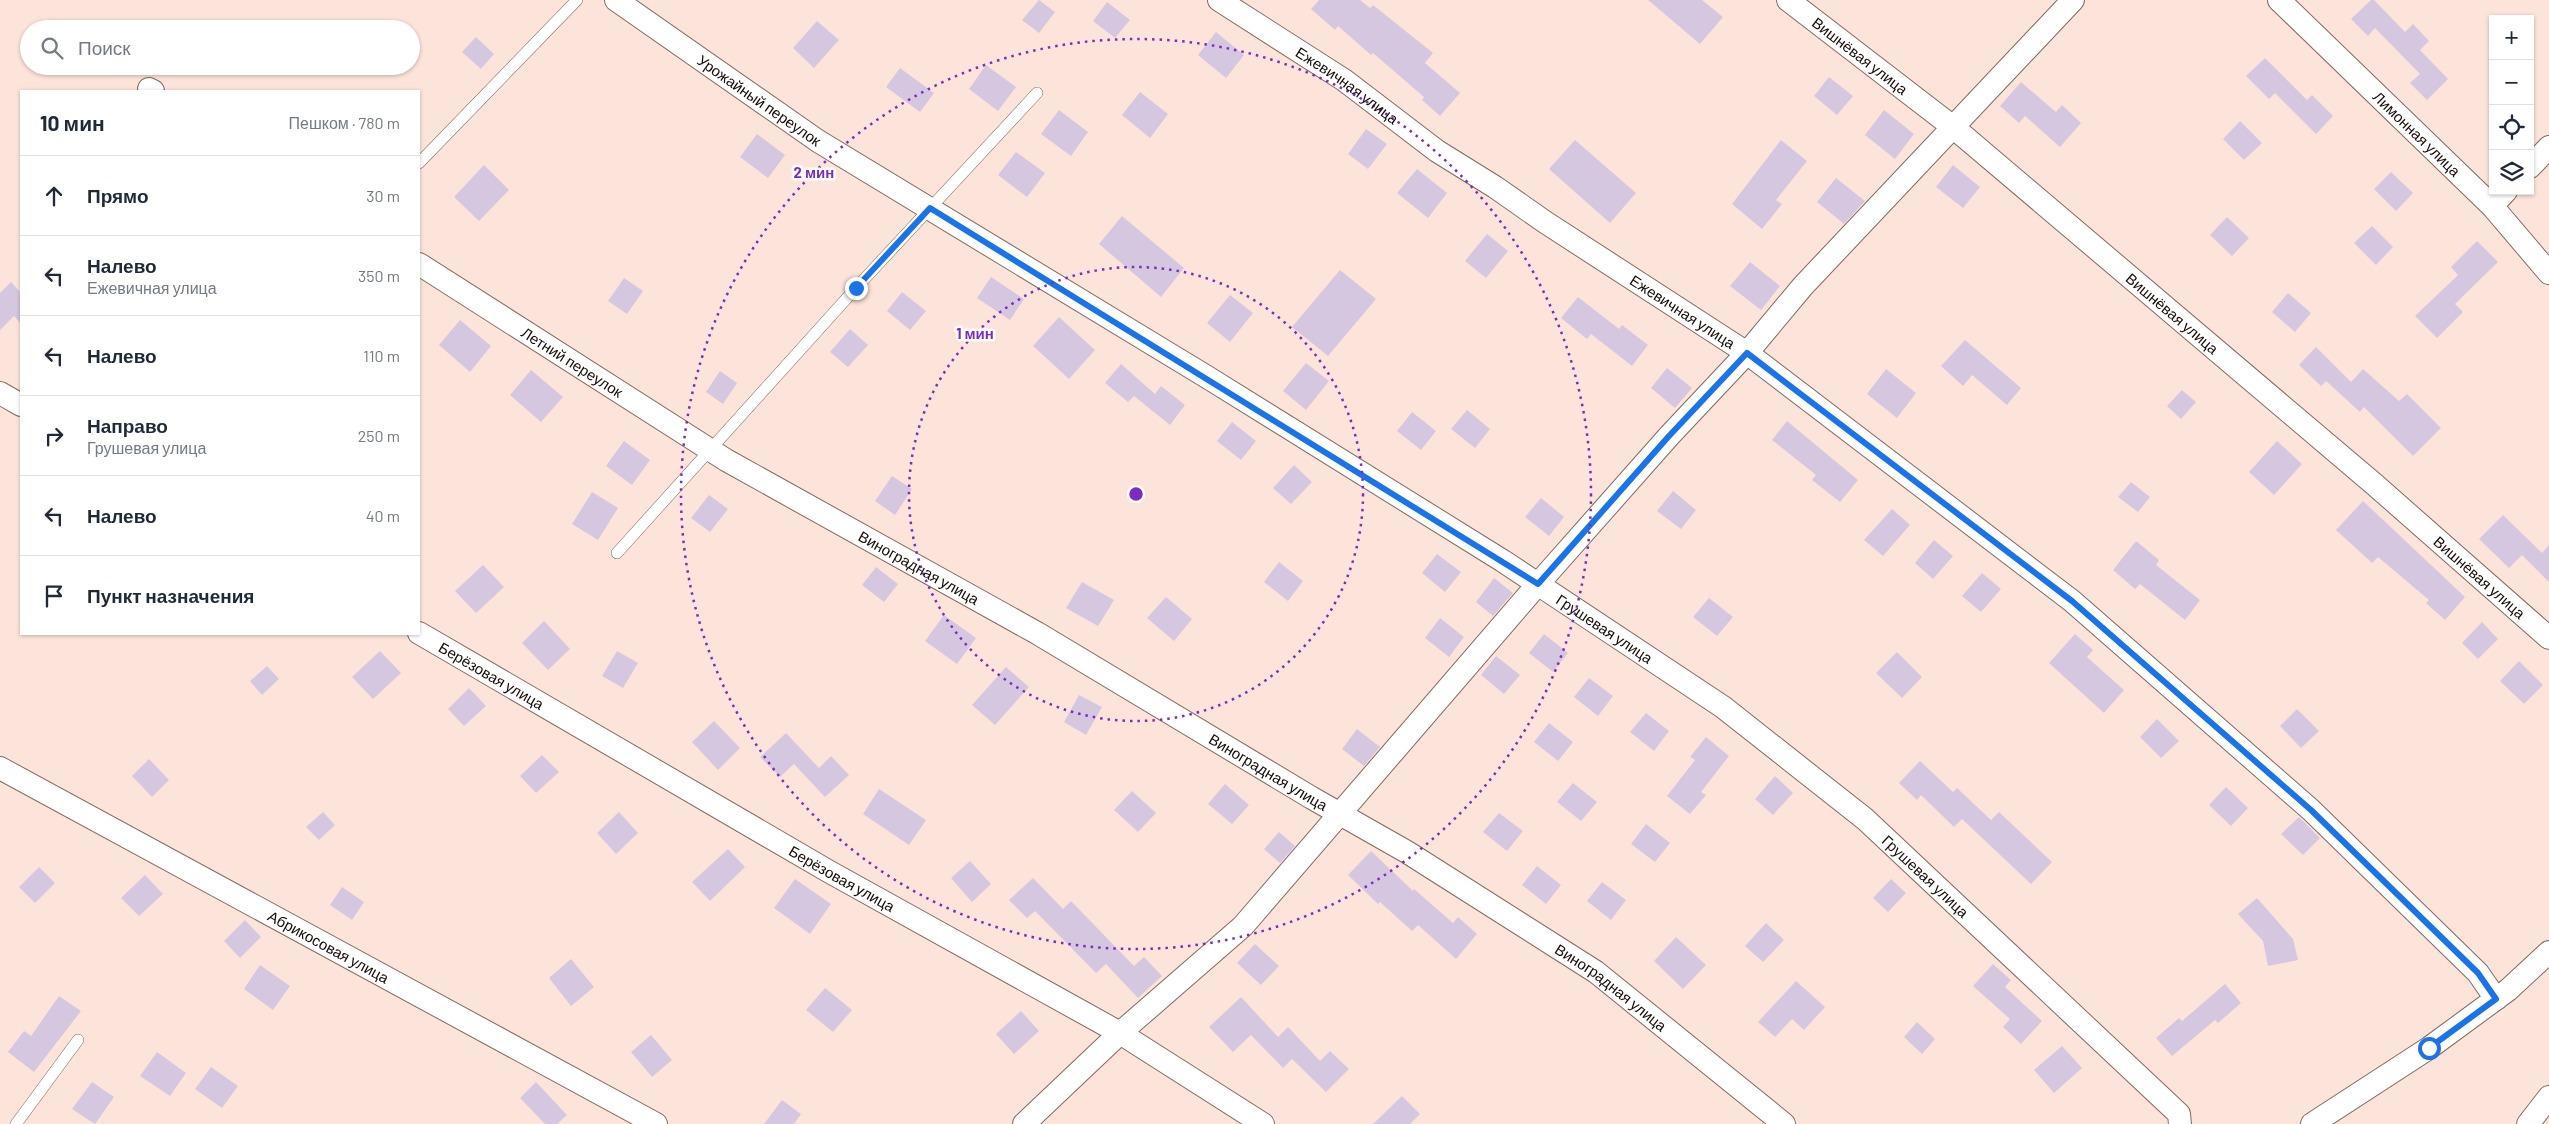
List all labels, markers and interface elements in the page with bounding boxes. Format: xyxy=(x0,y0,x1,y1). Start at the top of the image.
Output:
street label: Вишнёвая улица xyxy=(1809,13,1912,98)
map controls xyxy=(2489,15,2534,195)
button: + xyxy=(2489,15,2534,60)
search box xyxy=(20,20,420,75)
icon: search xyxy=(38,34,66,62)
text: Поиск xyxy=(78,36,131,59)
street label: Ежевичная улица xyxy=(1293,43,1403,128)
street label: Урожайный переулок xyxy=(694,51,825,150)
button: − xyxy=(2489,60,2534,105)
street label: Лимонная улица xyxy=(2370,87,2465,180)
button: locate xyxy=(2489,105,2534,150)
text: 10 мин xyxy=(40,110,105,135)
text: Пешком · 780 m xyxy=(289,113,400,132)
button: layers xyxy=(2489,150,2534,195)
text: 2 мин xyxy=(794,163,834,181)
icon: ahead xyxy=(40,182,68,210)
text: Прямо xyxy=(87,184,149,207)
text: 30 m xyxy=(366,186,400,205)
text: Налево xyxy=(87,254,157,277)
icon: left xyxy=(40,262,68,290)
text: 350 m xyxy=(358,266,400,285)
street label: Вишнёвая улица xyxy=(2123,269,2223,358)
street label: Ежевичная улица xyxy=(1627,271,1739,352)
route end xyxy=(845,277,868,300)
text: Ежевичная улица xyxy=(87,278,217,297)
street label: Летний переулок xyxy=(518,323,627,401)
text: 1 мин xyxy=(956,324,994,342)
icon: left xyxy=(40,342,68,370)
text: Налево xyxy=(87,344,157,367)
text: 110 m xyxy=(363,346,400,365)
text: Направо xyxy=(87,414,168,437)
icon: right xyxy=(40,422,68,450)
text: 250 m xyxy=(358,426,400,445)
text: Грушевая улица xyxy=(87,438,206,457)
centre of rings xyxy=(1127,485,1145,503)
icon: left xyxy=(40,502,68,530)
text: Налево xyxy=(87,504,157,527)
text: 40 m xyxy=(366,506,400,525)
street label: Виноградная улица xyxy=(856,527,983,608)
street label: Вишнёвая улица xyxy=(2430,532,2530,622)
icon: arrive xyxy=(40,582,68,610)
text: Пункт назначения xyxy=(87,584,254,607)
street label: Грушевая улица xyxy=(1553,590,1657,667)
street label: Берёзовая улица xyxy=(436,638,548,713)
street label: Виноградная улица xyxy=(1206,729,1332,814)
street label: Грушевая улица xyxy=(1879,831,1973,921)
street label: Берёзовая улица xyxy=(786,841,899,916)
street label: Абрикосовая улица xyxy=(265,906,393,987)
street label: Виноградная улица xyxy=(1552,939,1671,1035)
route start xyxy=(2418,1037,2441,1060)

